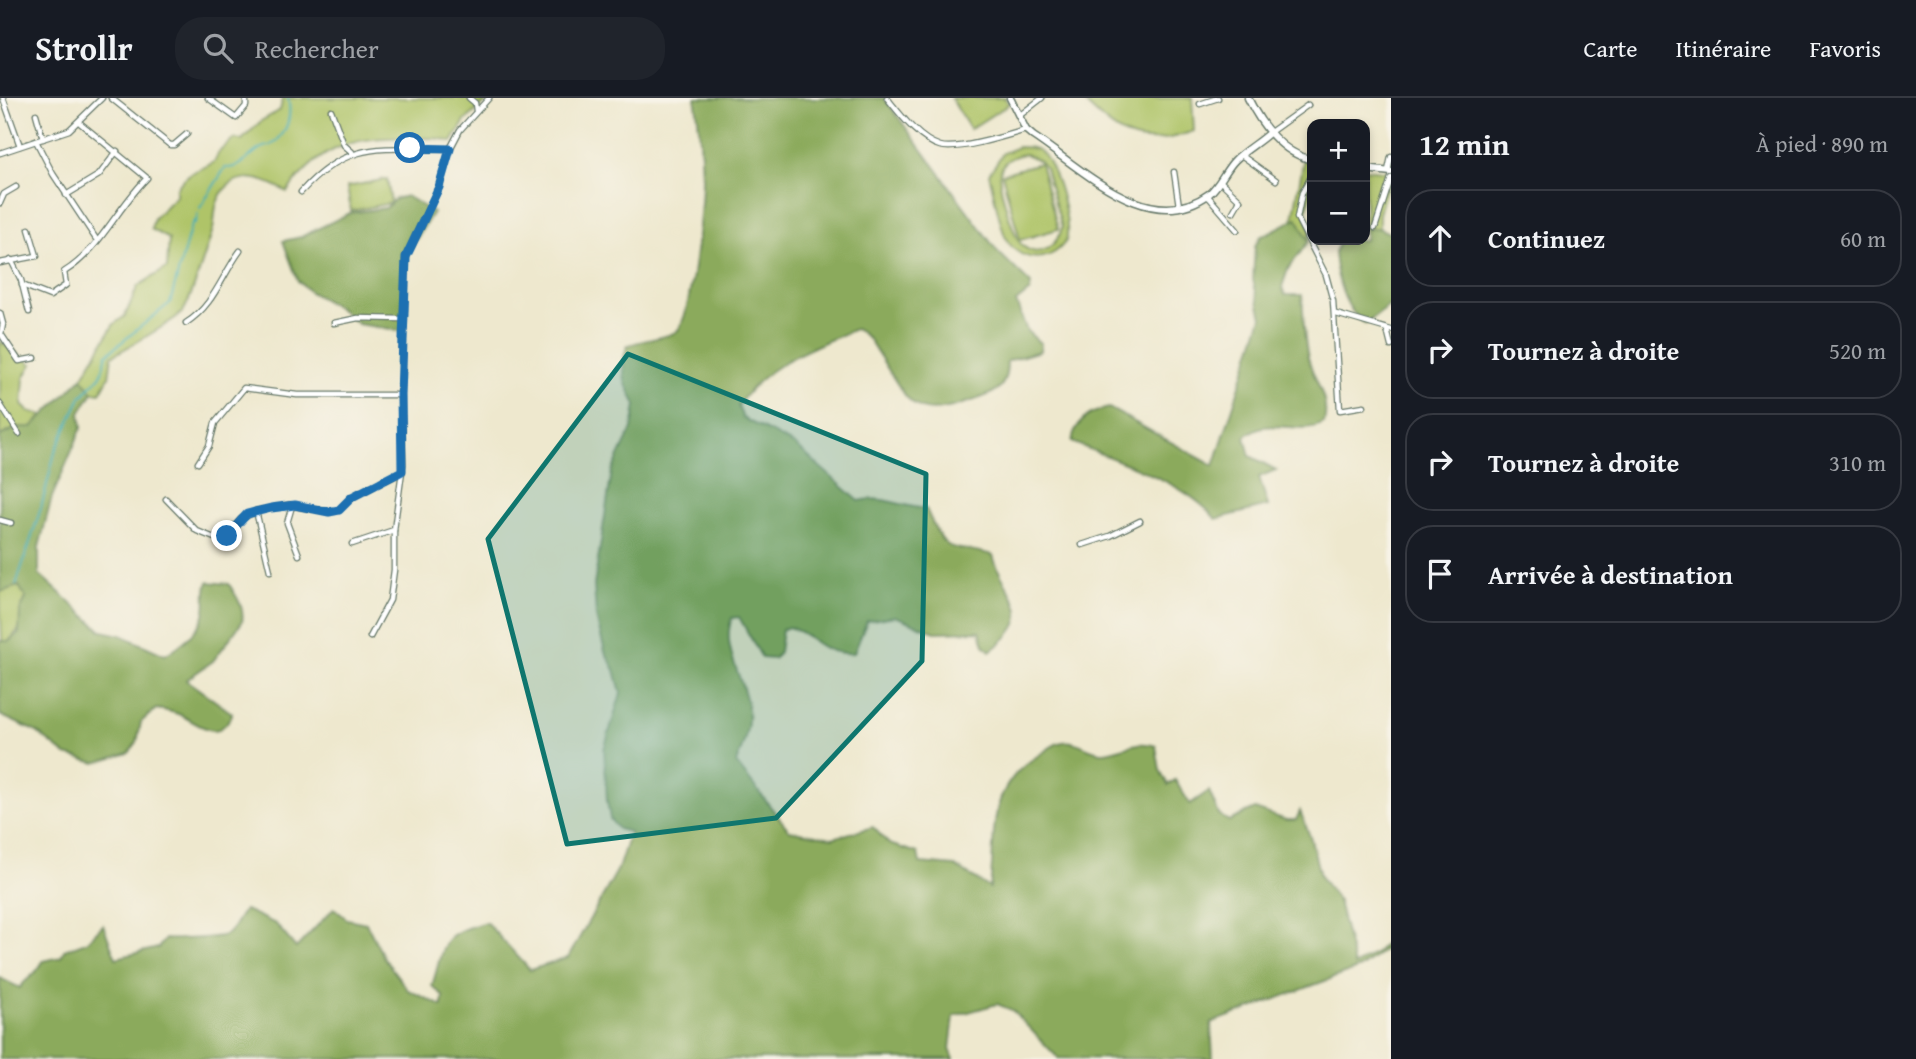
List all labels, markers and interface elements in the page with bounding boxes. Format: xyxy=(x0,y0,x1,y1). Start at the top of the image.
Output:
search box xyxy=(175,17,665,80)
text: Strollr xyxy=(35,24,133,72)
icon: search xyxy=(199,29,237,67)
text: Rechercher xyxy=(255,29,379,68)
text: Carte xyxy=(1584,31,1638,66)
text: Itinéraire xyxy=(1676,31,1771,66)
text: Favoris xyxy=(1809,31,1881,66)
map controls xyxy=(1307,119,1370,245)
button: + xyxy=(1307,119,1370,182)
text: 12 min xyxy=(1419,122,1509,166)
text: À pied · 890 m xyxy=(1756,127,1888,160)
route start xyxy=(394,132,425,163)
button: − xyxy=(1307,182,1370,245)
icon: ahead xyxy=(1421,219,1459,257)
text: Continuez xyxy=(1488,219,1605,258)
text: 60 m xyxy=(1840,222,1886,255)
icon: right xyxy=(1421,331,1459,369)
text: Tournez à droite xyxy=(1488,331,1679,370)
text: 520 m xyxy=(1829,334,1886,367)
icon: right xyxy=(1421,443,1459,481)
text: Tournez à droite xyxy=(1488,443,1679,482)
text: 310 m xyxy=(1829,446,1886,479)
route end xyxy=(211,520,242,551)
icon: arrive xyxy=(1421,555,1459,593)
text: Arrivée à destination xyxy=(1488,555,1733,594)

